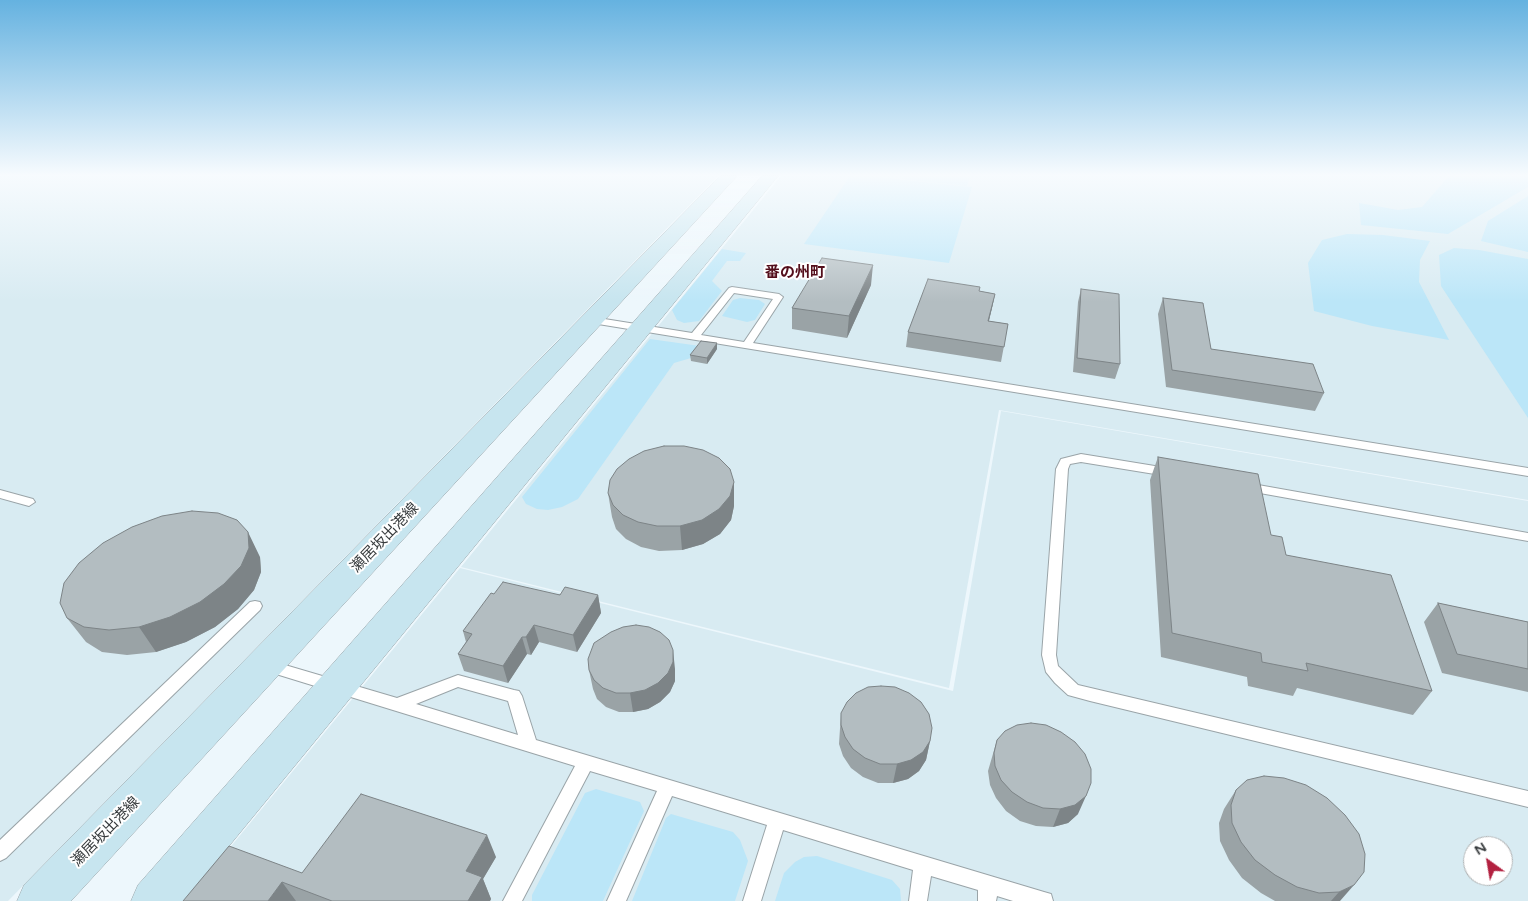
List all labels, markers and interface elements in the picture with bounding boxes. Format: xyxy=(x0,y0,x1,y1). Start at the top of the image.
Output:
district label: 番の州町 xyxy=(765,264,825,282)
street label: 瀬居坂出港線 xyxy=(347,499,423,577)
street label: 瀬居坂出港線 xyxy=(68,793,144,871)
north arrow xyxy=(1463,836,1513,886)
text: N xyxy=(1471,839,1490,859)

